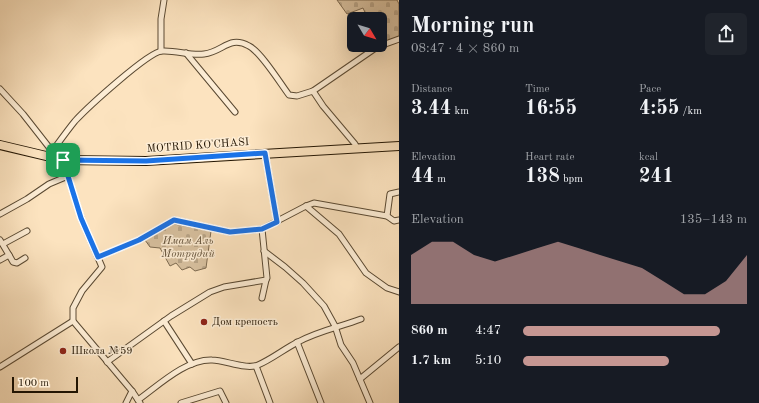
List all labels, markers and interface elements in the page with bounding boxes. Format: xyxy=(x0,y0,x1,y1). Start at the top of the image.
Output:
north arrow xyxy=(347,12,387,52)
map controls xyxy=(347,12,387,52)
button: share xyxy=(705,13,747,55)
text: Morning run xyxy=(411,15,534,37)
text: 08:47 · 4 × 860 m xyxy=(411,42,519,55)
text: Distance xyxy=(411,84,452,95)
text: Time xyxy=(525,84,550,95)
text: Pace xyxy=(639,84,661,95)
text: 3.44 xyxy=(411,99,451,119)
text: 16:55 xyxy=(525,99,577,119)
text: 4:55 xyxy=(639,99,679,119)
text: km xyxy=(451,106,469,117)
text: /km xyxy=(679,106,702,117)
street label: MOTRID KO'CHASI xyxy=(147,137,249,155)
pin xyxy=(46,143,80,177)
icon: arrive xyxy=(52,149,74,171)
text: Elevation xyxy=(411,152,456,163)
text: Heart rate xyxy=(525,152,574,163)
text: kcal xyxy=(639,152,658,163)
text: 44 xyxy=(411,167,434,187)
text: 138 xyxy=(525,167,560,187)
text: 241 xyxy=(639,167,674,187)
text: m xyxy=(434,174,446,185)
text: bpm xyxy=(560,174,583,185)
text: Elevation xyxy=(411,213,464,226)
text: 135–143 m xyxy=(680,213,747,226)
park label: Имам Аль Мотрудий xyxy=(160,236,215,260)
marker: Дом крепость xyxy=(199,317,209,327)
place label: Дом крепость xyxy=(212,317,278,328)
text: 860 m xyxy=(411,324,448,337)
text: 4:47 xyxy=(475,324,501,337)
marker: Школа №59 xyxy=(58,346,68,356)
place label: Школа №59 xyxy=(71,346,133,357)
text: 1.7 km xyxy=(411,354,451,367)
text: 5:10 xyxy=(475,354,501,367)
scale bar xyxy=(12,375,78,394)
text: 100 m xyxy=(18,378,49,389)

